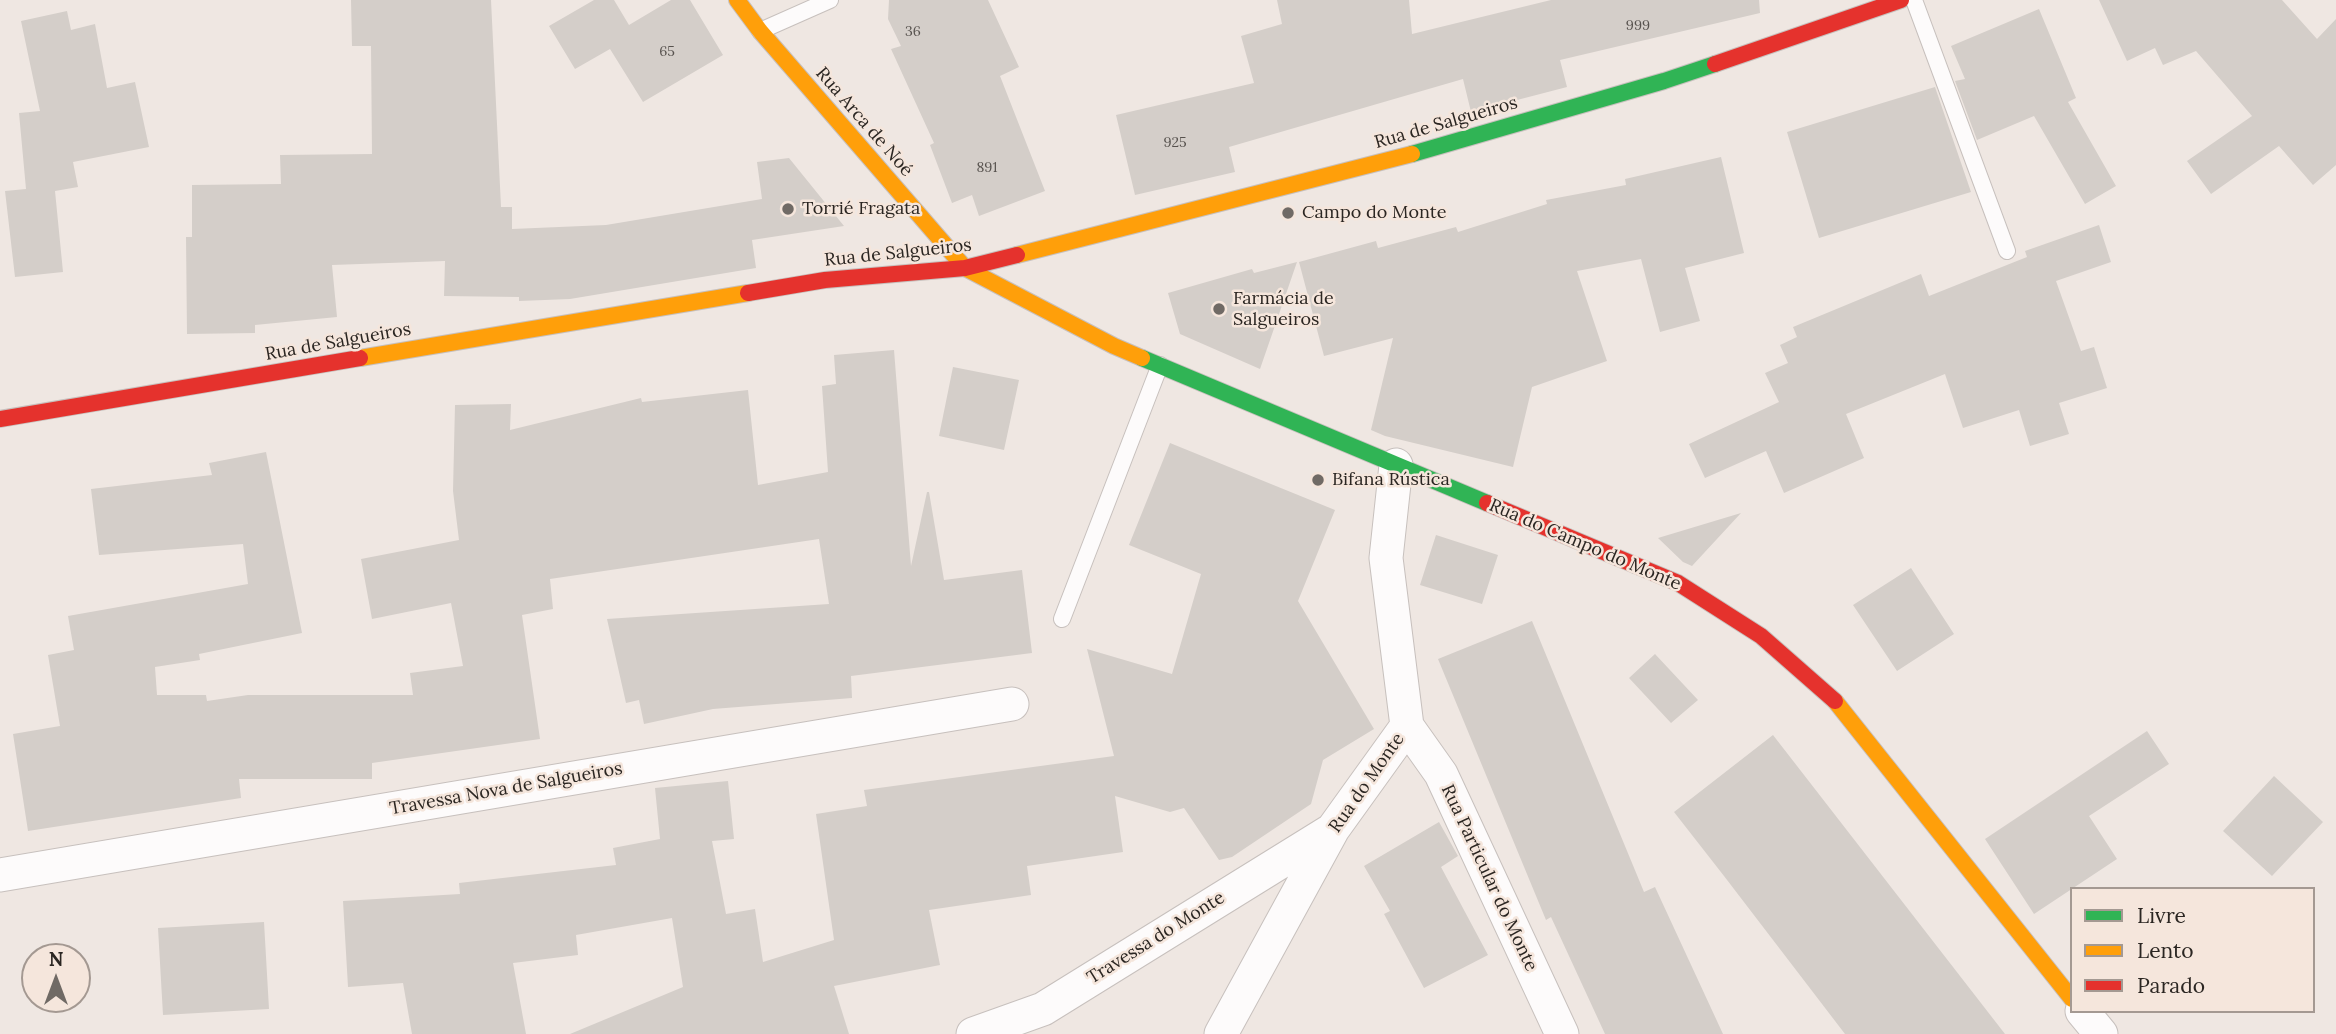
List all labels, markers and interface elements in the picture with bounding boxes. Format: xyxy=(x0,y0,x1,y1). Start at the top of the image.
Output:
house number: 999 xyxy=(1626,18,1650,34)
house number: 36 xyxy=(905,24,921,40)
house number: 65 xyxy=(659,44,675,60)
street label: Rua Arca de Noé xyxy=(811,63,917,181)
street label: Rua de Salgueiros xyxy=(1372,92,1520,154)
house number: 925 xyxy=(1163,135,1187,151)
house number: 891 xyxy=(977,160,997,176)
place label: Torrié Fragata xyxy=(802,198,920,220)
marker: Torrié Fragata xyxy=(780,201,796,217)
place label: Campo do Monte xyxy=(1302,202,1446,224)
marker: Campo do Monte xyxy=(1280,205,1296,221)
street label: Rua de Salgueiros xyxy=(823,235,973,271)
place label: Farmácia de Salgueiros xyxy=(1233,288,1334,330)
marker: Farmácia de Salgueiros xyxy=(1211,301,1227,317)
street label: Rua de Salgueiros xyxy=(263,319,413,365)
place label: Bifana Rústica xyxy=(1332,469,1450,491)
marker: Bifana Rústica xyxy=(1310,472,1326,488)
street label: Rua do Campo do Monte xyxy=(1486,495,1684,595)
street label: Rua do Monte xyxy=(1325,729,1409,837)
street label: Travessa Nova de Salgueiros xyxy=(388,758,624,820)
street label: Rua Particular do Monte xyxy=(1436,781,1542,975)
street label: Travessa do Monte xyxy=(1083,887,1229,989)
legend xyxy=(2070,887,2315,1013)
text: Livre xyxy=(2137,902,2186,929)
text: Lento xyxy=(2137,937,2194,964)
north arrow xyxy=(21,943,91,1013)
text: N xyxy=(49,947,63,971)
text: Parado xyxy=(2137,972,2205,999)

